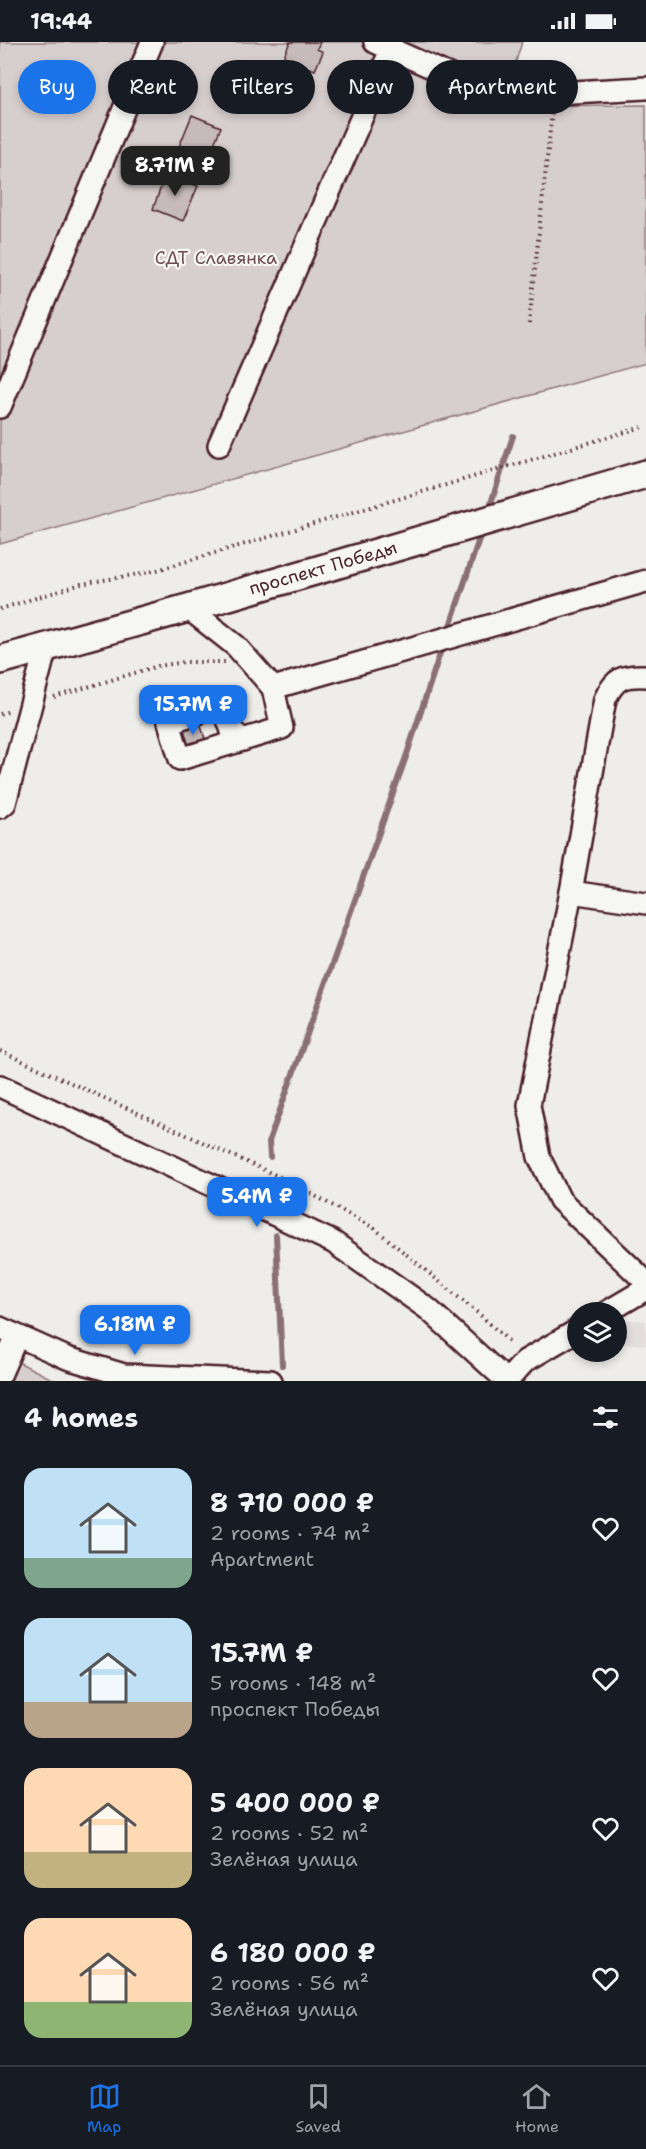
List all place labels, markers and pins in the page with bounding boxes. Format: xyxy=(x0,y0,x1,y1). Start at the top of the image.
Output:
pin: 8.71M ₽ xyxy=(120,146,230,197)
pin: 15.7M ₽ xyxy=(138,685,248,736)
pin: 5.4M ₽ xyxy=(208,1177,306,1228)
pin: 6.18M ₽ xyxy=(80,1305,190,1356)

